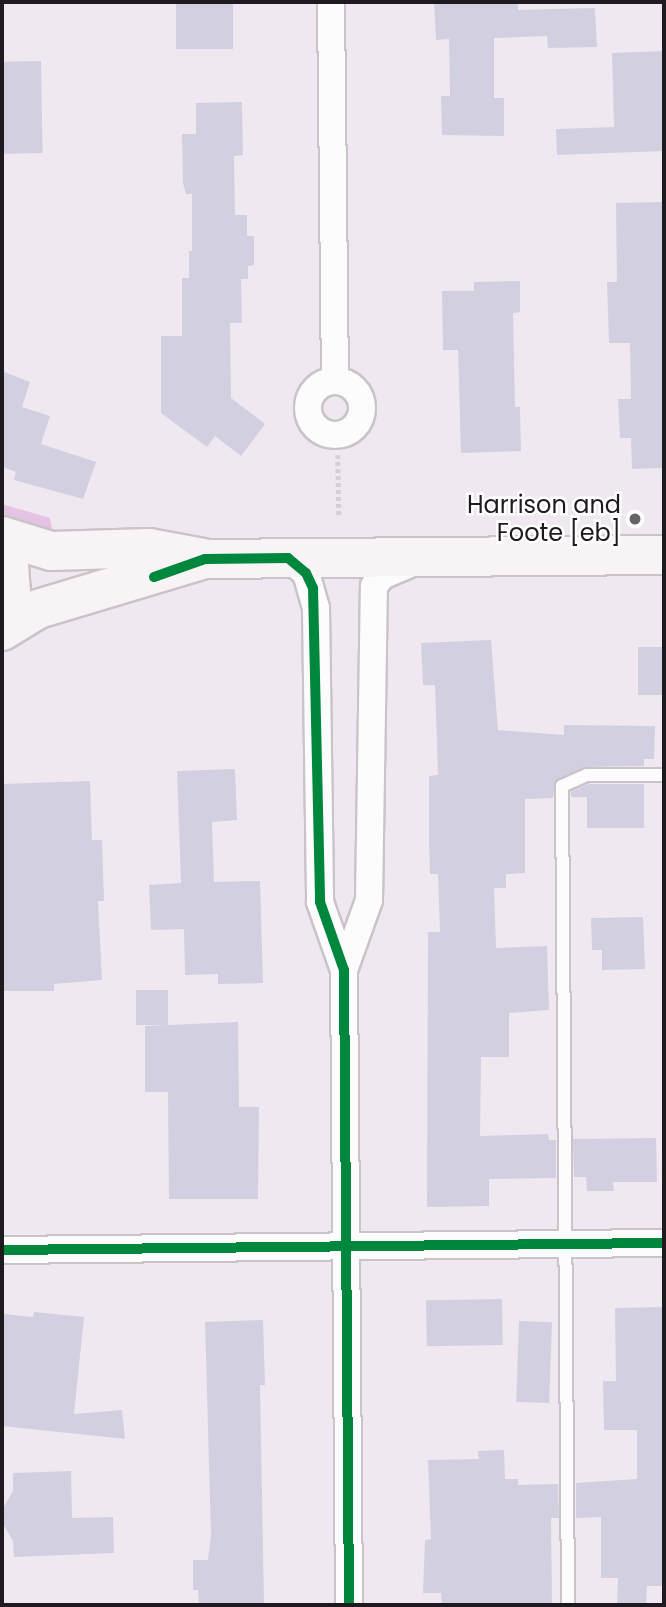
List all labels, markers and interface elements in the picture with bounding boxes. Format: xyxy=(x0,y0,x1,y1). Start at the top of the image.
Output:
place label: Harrison and Foote [eb] xyxy=(467,491,621,547)
marker: Harrison and Foote [eb] xyxy=(627,511,643,527)

